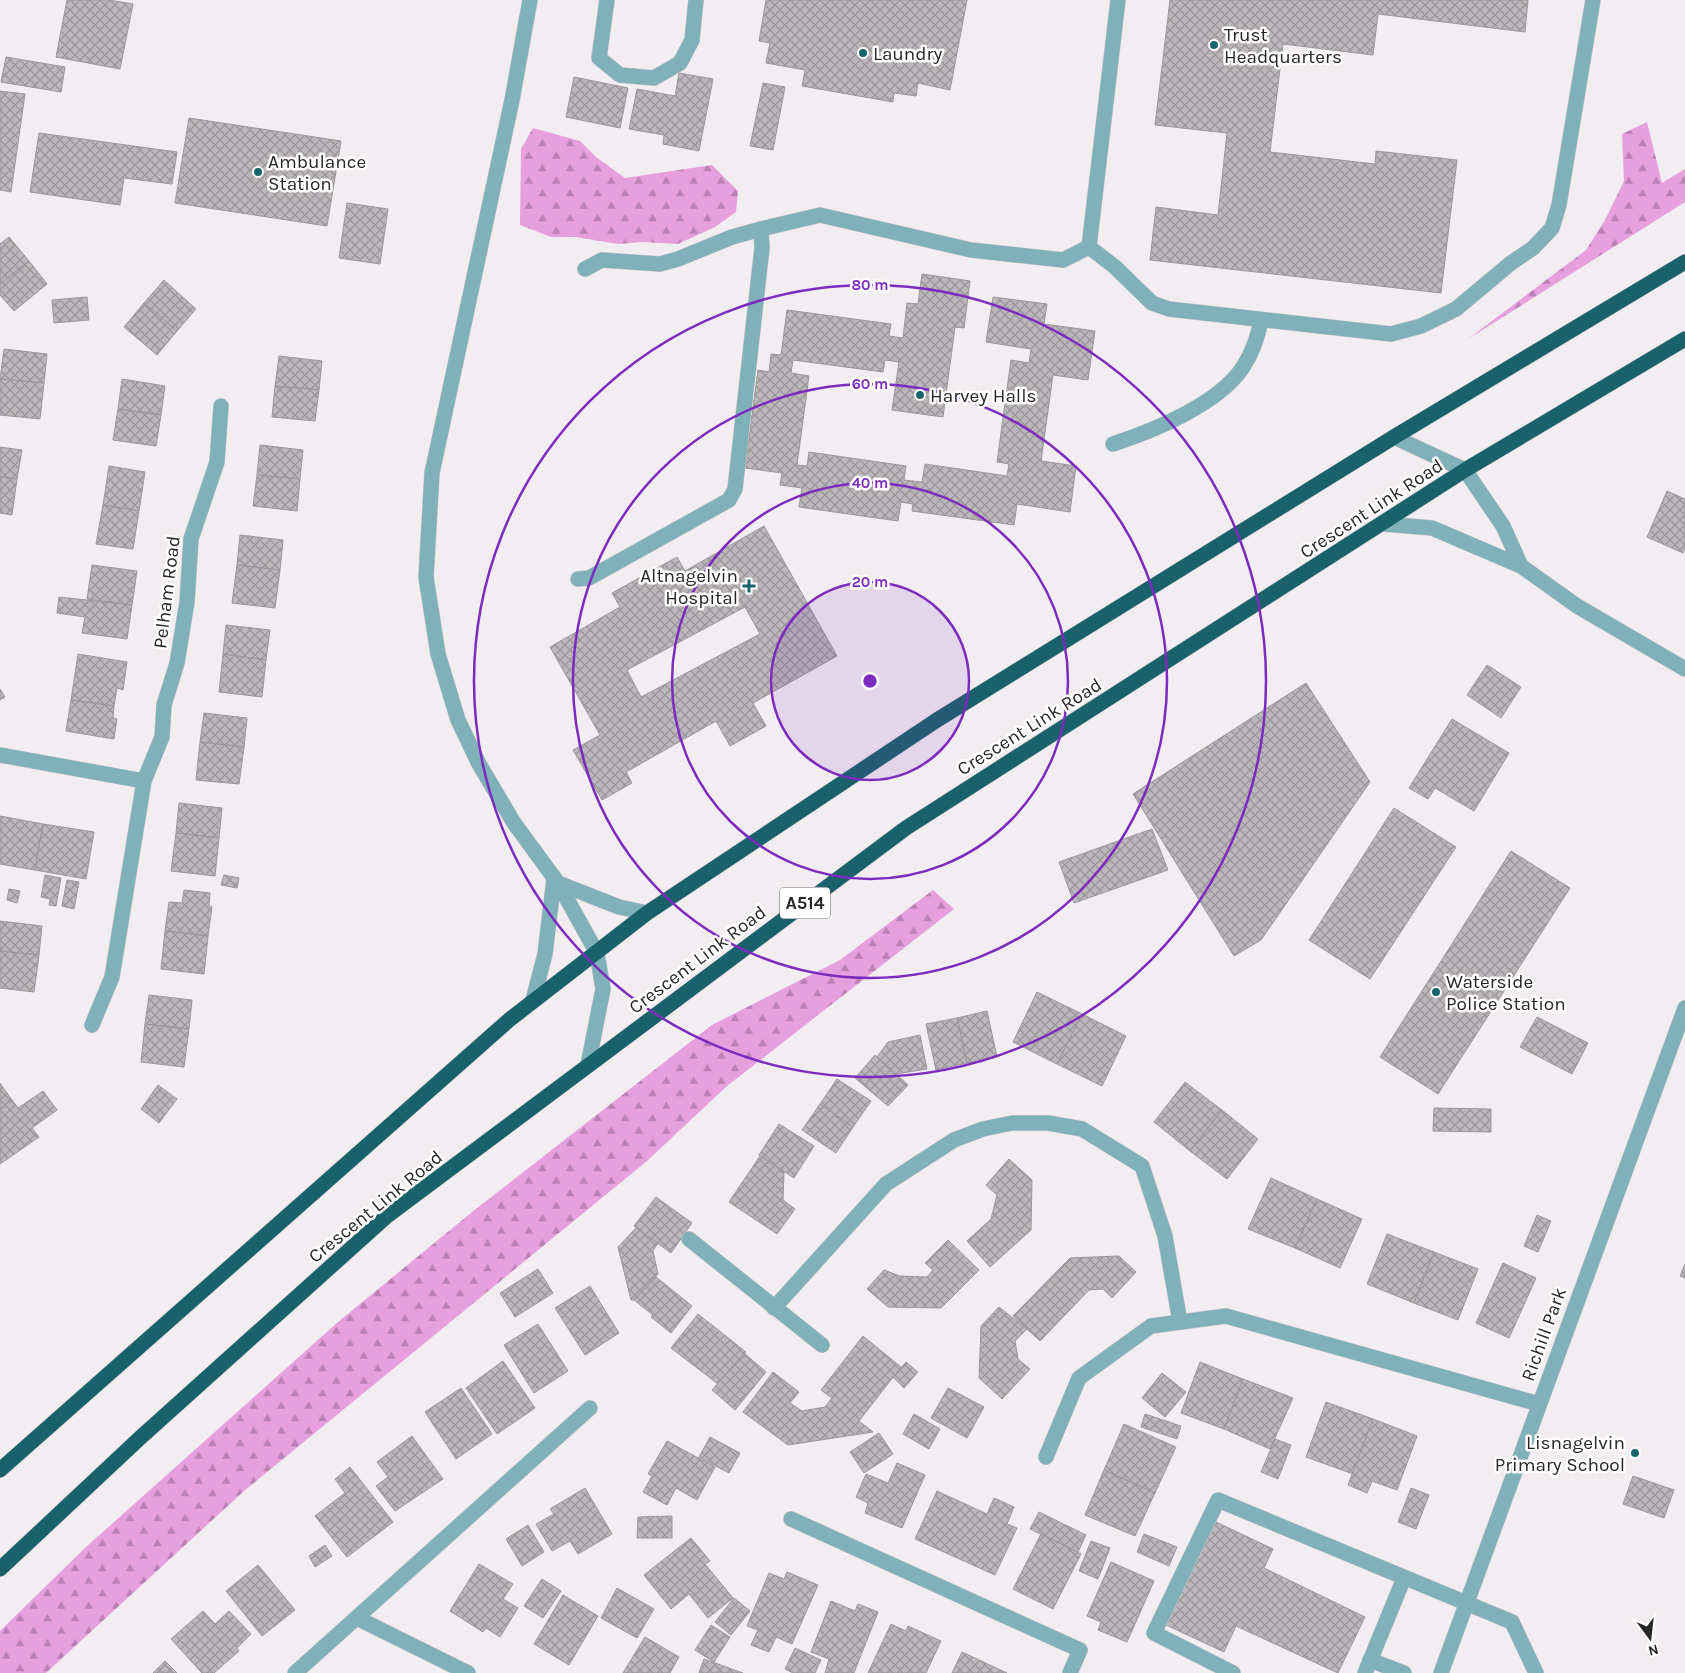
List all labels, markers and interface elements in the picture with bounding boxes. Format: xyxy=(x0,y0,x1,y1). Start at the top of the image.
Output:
place label: Trust Headquarters xyxy=(1224,24,1342,68)
marker: Trust Headquarters xyxy=(1208,39,1220,51)
place label: Laundry xyxy=(873,43,942,65)
marker: Laundry xyxy=(857,47,869,59)
place label: Ambulance Station xyxy=(268,151,366,195)
marker: Ambulance Station xyxy=(252,166,264,178)
text: 80 m xyxy=(851,276,889,294)
text: 60 m xyxy=(852,375,888,393)
place label: Harvey Halls xyxy=(930,385,1036,407)
marker: Harvey Halls xyxy=(914,389,926,401)
street label: Crescent Link Road xyxy=(1296,454,1447,563)
text: 40 m xyxy=(852,474,888,492)
street label: Pelham Road xyxy=(149,534,185,650)
place label: Altnagelvin Hospital xyxy=(640,565,738,609)
text: 20 m xyxy=(852,573,888,591)
marker: Altnagelvin Hospital xyxy=(742,579,756,593)
centre of rings xyxy=(861,672,879,690)
street label: Crescent Link Road xyxy=(953,674,1106,780)
road number: A514 xyxy=(780,888,830,918)
street label: Crescent Link Road xyxy=(625,901,770,1019)
place label: Waterside Police Station xyxy=(1446,971,1566,1015)
marker: Waterside Police Station xyxy=(1430,986,1442,998)
street label: Crescent Link Road xyxy=(304,1146,447,1268)
street label: Richill Park xyxy=(1517,1284,1571,1384)
place label: Lisnagelvin Primary School xyxy=(1495,1432,1625,1476)
marker: Lisnagelvin Primary School xyxy=(1629,1447,1641,1459)
north arrow xyxy=(1625,1613,1675,1663)
text: N xyxy=(1646,1641,1660,1660)

